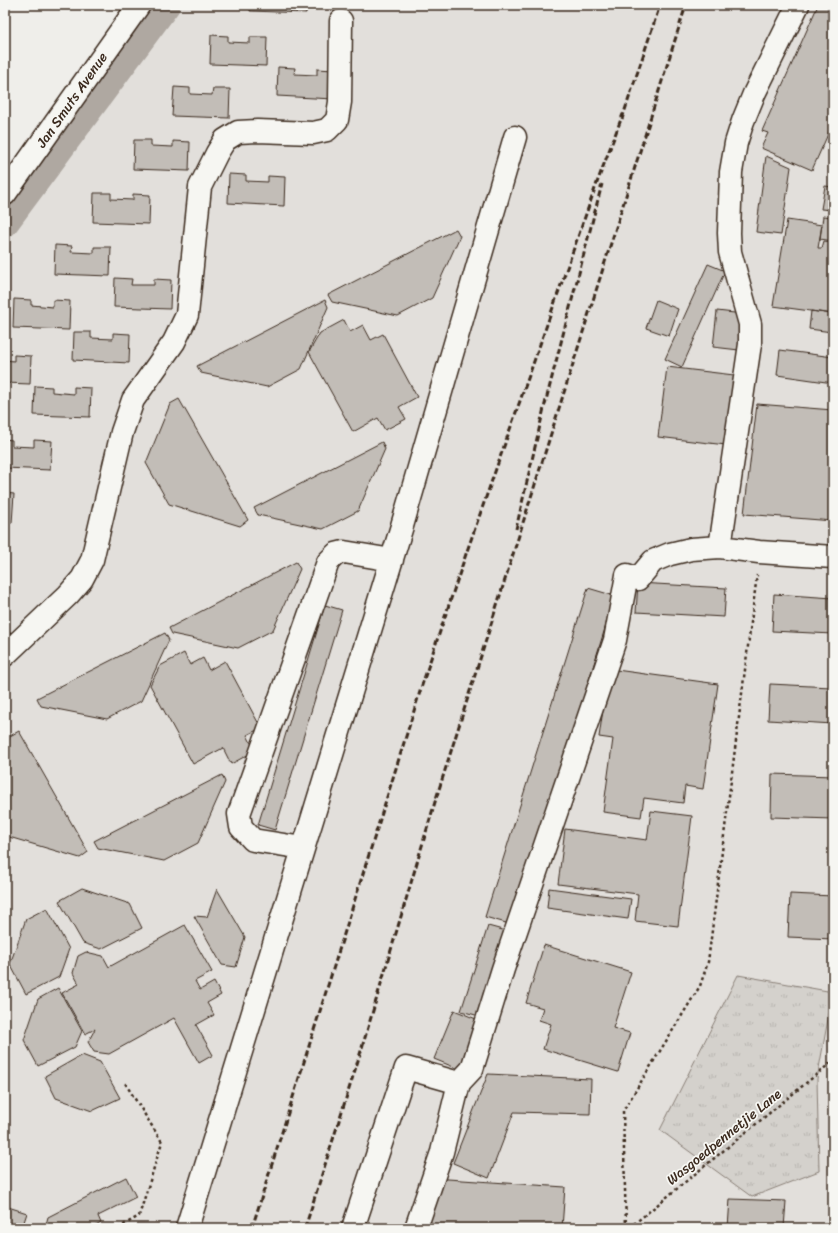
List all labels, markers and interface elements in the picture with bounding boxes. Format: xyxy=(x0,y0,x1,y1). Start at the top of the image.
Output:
street label: Jan Smuts Avenue xyxy=(29,47,114,154)
street label: Wasgoedpennetjie Lane xyxy=(661,1082,788,1192)

